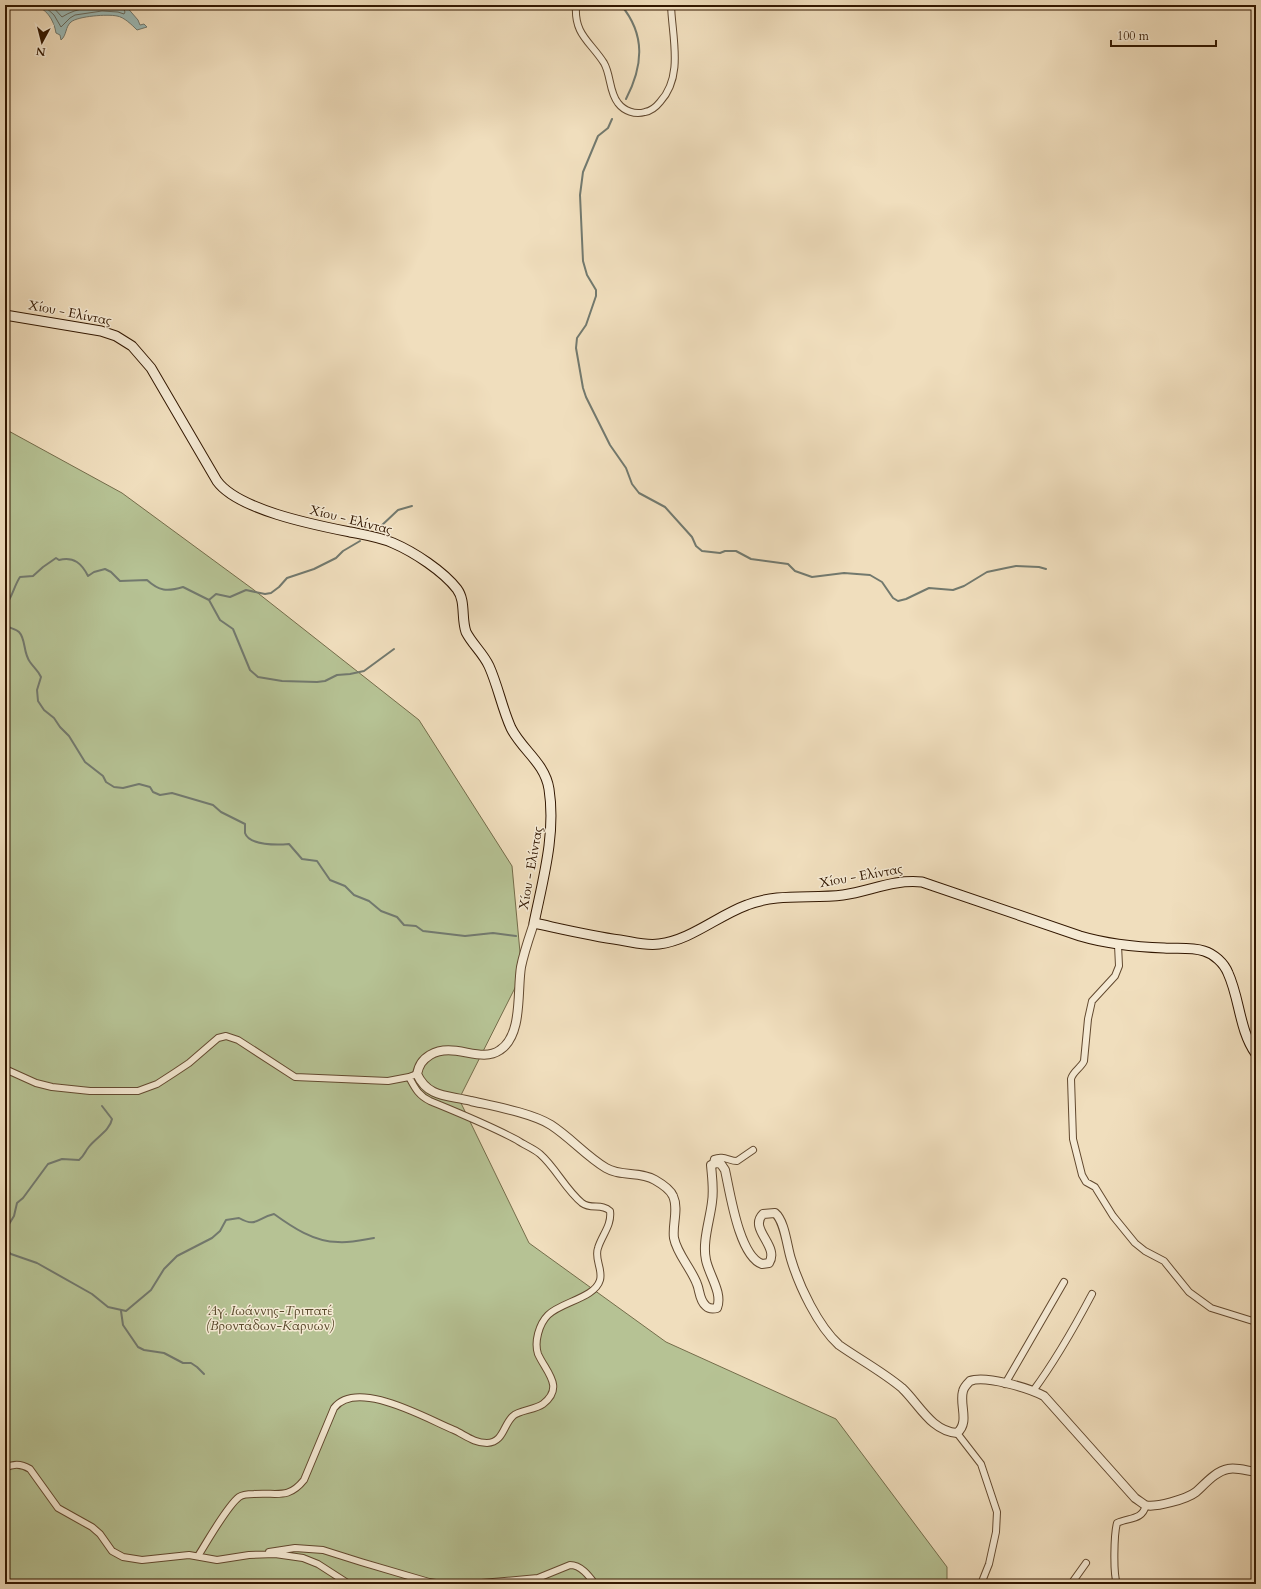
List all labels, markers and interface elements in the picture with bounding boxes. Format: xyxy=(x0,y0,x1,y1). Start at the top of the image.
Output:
north arrow xyxy=(22,22,62,62)
scale bar xyxy=(1111,22,1216,48)
text: 100 m xyxy=(1117,28,1150,44)
text: N xyxy=(35,43,46,59)
street label: Χίου - Ελίντας xyxy=(27,296,114,330)
street label: Χίου - Ελίντας xyxy=(308,501,395,539)
street label: Χίου - Ελίντας xyxy=(515,824,547,911)
street label: Χίου - Ελίντας xyxy=(818,860,905,892)
park label: Άγ. Ιωάννης-Τριπατέ (Βροντάδων-Καρυών) xyxy=(206,1302,335,1335)

